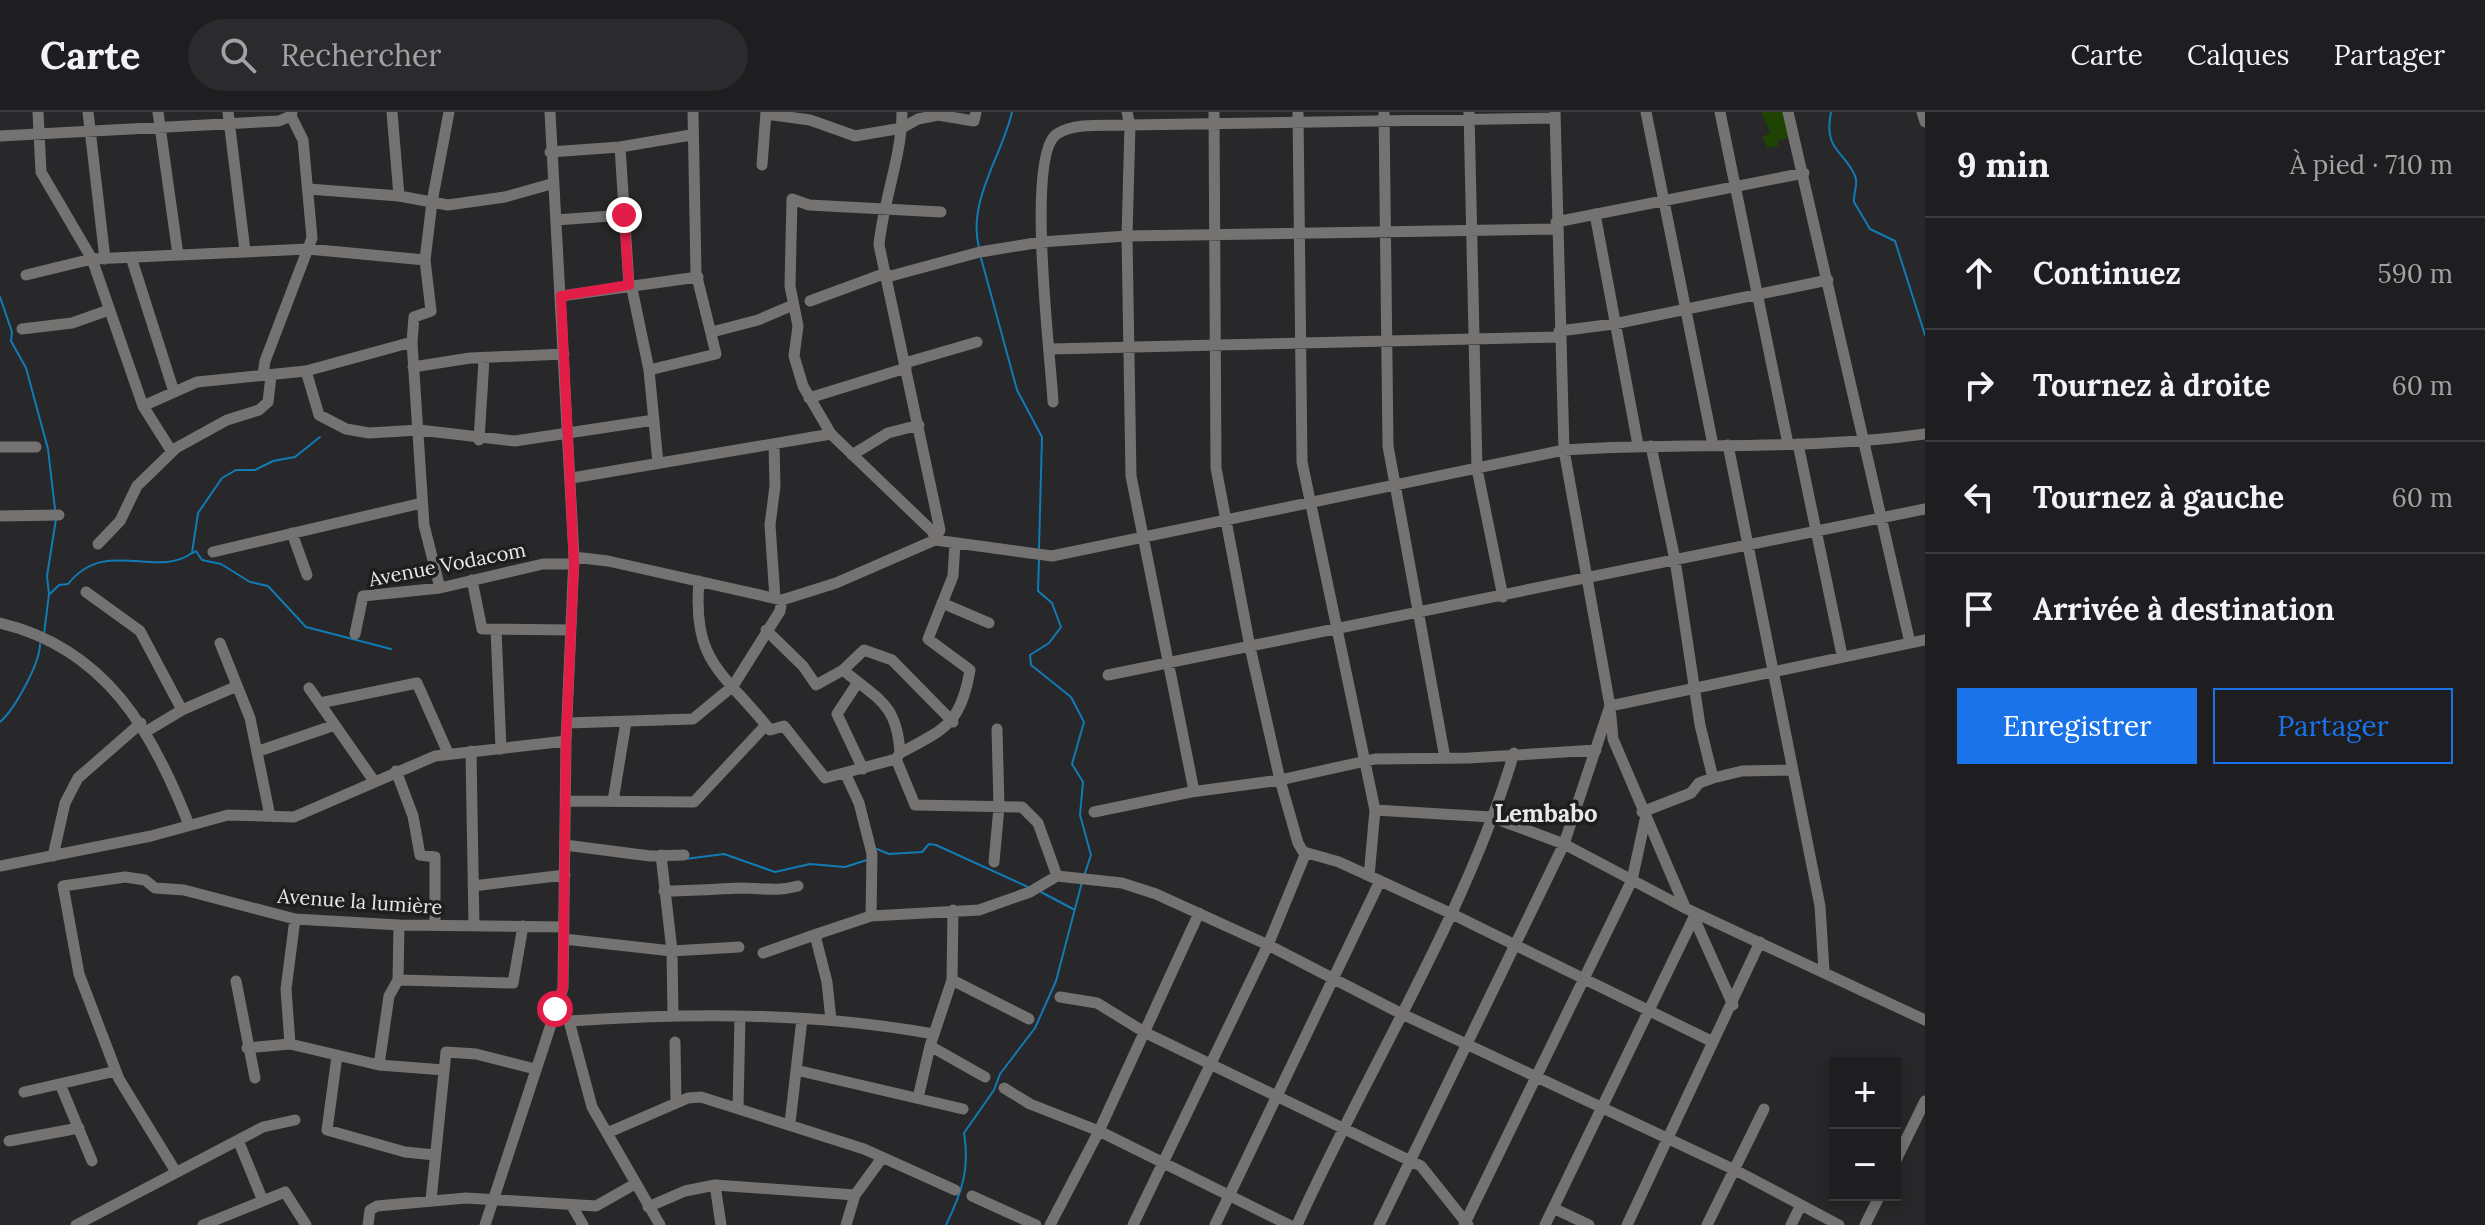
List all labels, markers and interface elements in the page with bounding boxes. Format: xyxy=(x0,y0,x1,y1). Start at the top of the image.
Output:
search box xyxy=(188,19,748,91)
text: Carte xyxy=(40,31,140,79)
icon: search xyxy=(216,33,260,77)
text: Rechercher xyxy=(280,36,441,74)
text: Carte xyxy=(2071,37,2143,73)
text: Calques xyxy=(2187,37,2290,73)
text: Partager xyxy=(2334,37,2445,73)
text: 9 min xyxy=(1957,143,2050,186)
text: À pied · 710 m xyxy=(2290,148,2453,181)
route end xyxy=(606,197,642,233)
icon: ahead xyxy=(1957,251,2001,295)
text: Continuez xyxy=(2033,254,2181,292)
text: 590 m xyxy=(2378,257,2453,290)
icon: right xyxy=(1957,363,2001,407)
text: Tournez à droite xyxy=(2033,366,2270,404)
text: 60 m xyxy=(2392,369,2453,402)
icon: left xyxy=(1957,475,2001,519)
text: Tournez à gauche xyxy=(2033,478,2284,516)
text: 60 m xyxy=(2392,481,2453,514)
street label: Avenue Vodacom xyxy=(365,536,528,592)
icon: arrive xyxy=(1957,587,2001,631)
text: Arrivée à destination xyxy=(2033,590,2335,628)
button: Enregistrer xyxy=(1957,688,2197,764)
button: Partager xyxy=(2213,688,2453,764)
district label: Lembabo xyxy=(1494,798,1598,829)
street label: Avenue la lumière xyxy=(276,883,443,919)
route start xyxy=(537,991,573,1027)
map controls xyxy=(1829,1057,1901,1201)
button: + xyxy=(1829,1057,1901,1129)
button: − xyxy=(1829,1129,1901,1201)

